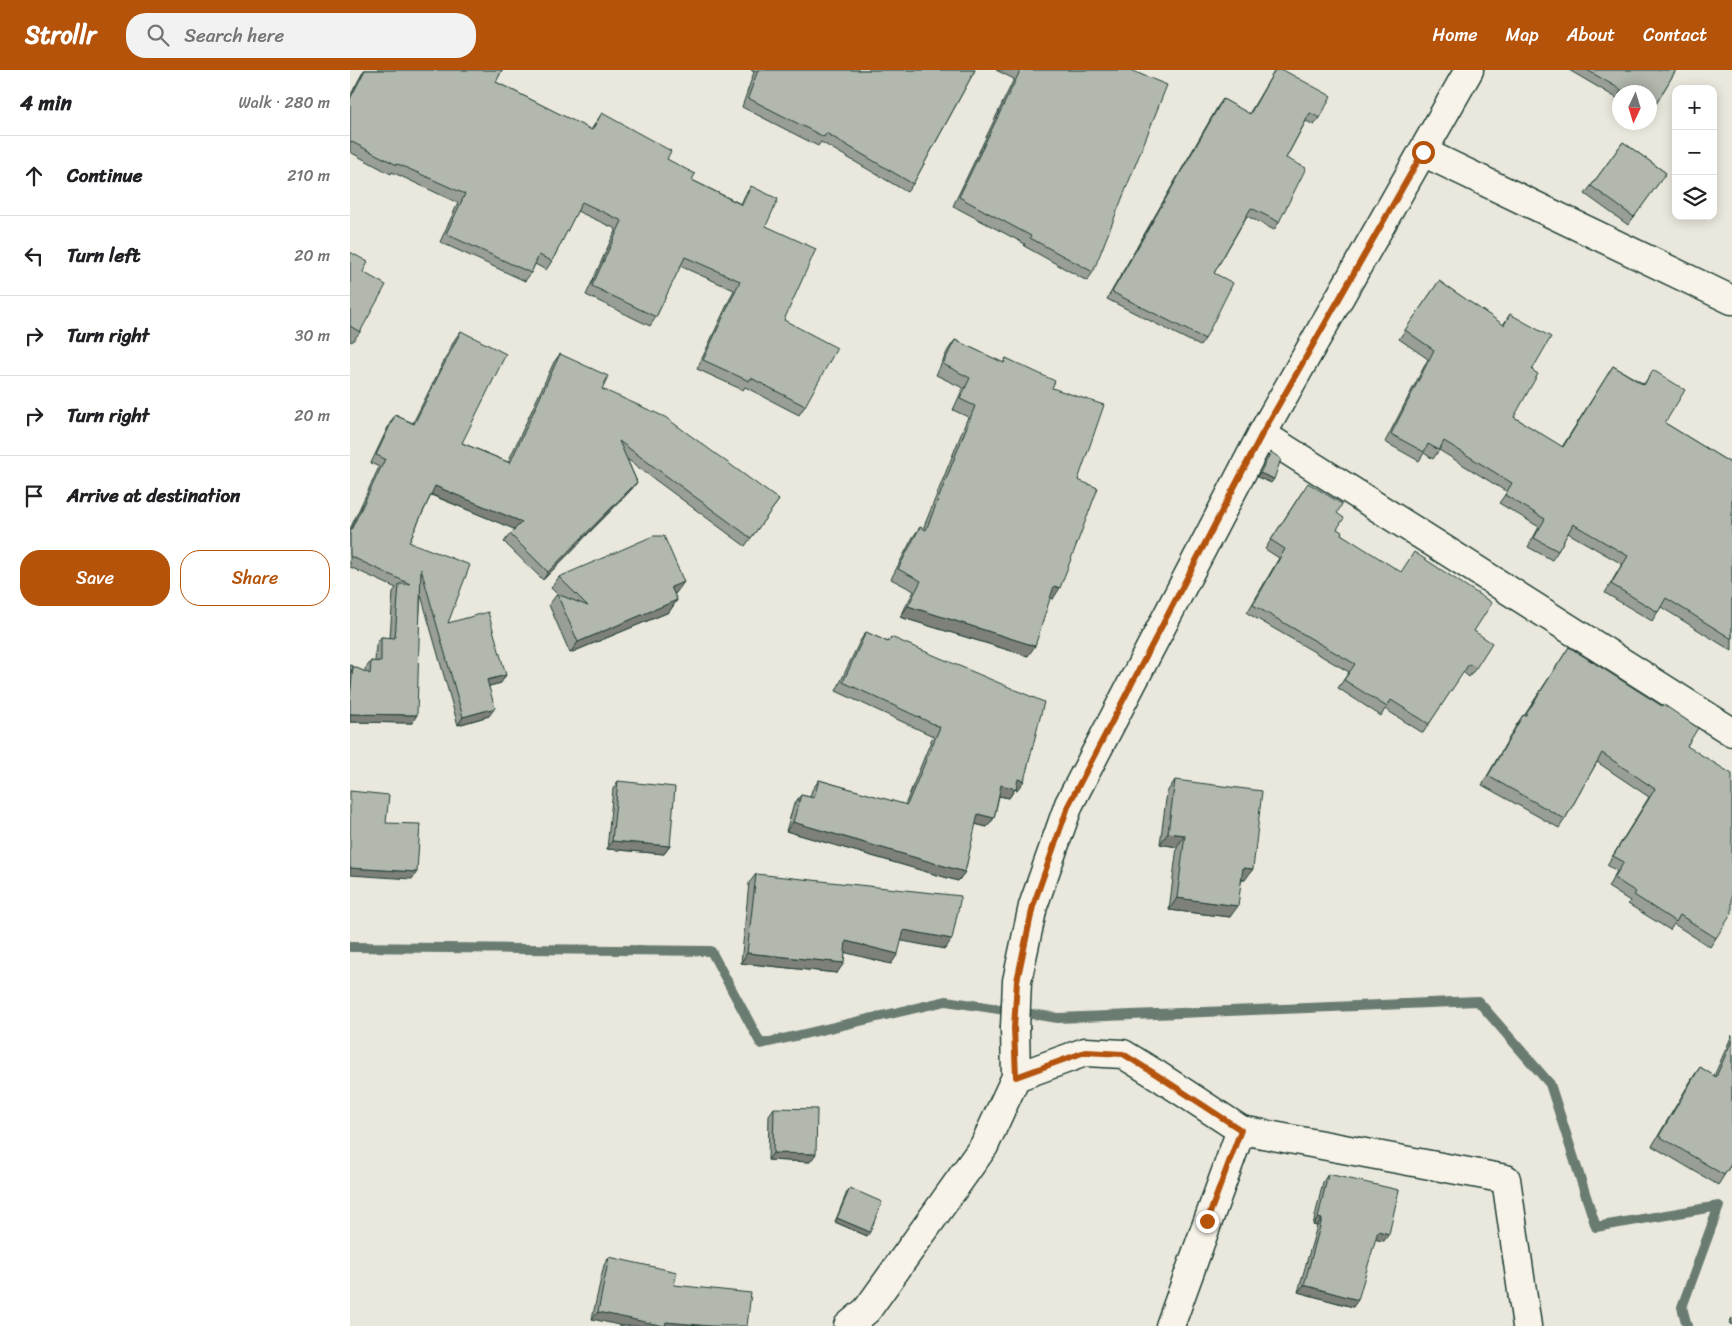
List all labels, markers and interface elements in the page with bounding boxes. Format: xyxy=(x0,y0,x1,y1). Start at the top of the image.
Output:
search box xyxy=(126,13,476,58)
text: Strollr xyxy=(25,14,96,56)
text: Search here xyxy=(184,19,284,52)
text: Home xyxy=(1433,19,1478,51)
text: Map xyxy=(1506,19,1539,51)
text: About xyxy=(1567,19,1615,51)
text: Contact xyxy=(1643,19,1707,51)
icon: search xyxy=(144,21,172,49)
text: 4 min xyxy=(20,84,72,122)
north arrow xyxy=(1612,85,1657,130)
map controls xyxy=(1672,85,1717,220)
button: + xyxy=(1672,85,1717,130)
text: Walk · 280 m xyxy=(239,88,330,117)
button: − xyxy=(1672,130,1717,175)
route start xyxy=(1412,141,1435,164)
text: Continue xyxy=(67,159,143,192)
text: 210 m xyxy=(287,161,330,190)
icon: ahead xyxy=(20,162,48,190)
button: layers xyxy=(1672,175,1717,220)
text: Turn left xyxy=(67,239,140,272)
text: 20 m xyxy=(294,241,330,270)
icon: left xyxy=(20,242,48,270)
text: Turn right xyxy=(67,319,149,352)
text: 30 m xyxy=(295,321,330,350)
icon: right xyxy=(20,322,48,350)
text: Turn right xyxy=(67,399,149,432)
text: 20 m xyxy=(294,401,330,430)
icon: right xyxy=(20,402,48,430)
text: Arrive at destination xyxy=(67,479,240,512)
icon: arrive xyxy=(20,482,48,510)
button: Save xyxy=(20,550,170,606)
button: Share xyxy=(180,550,330,606)
route end xyxy=(1196,1210,1219,1233)

